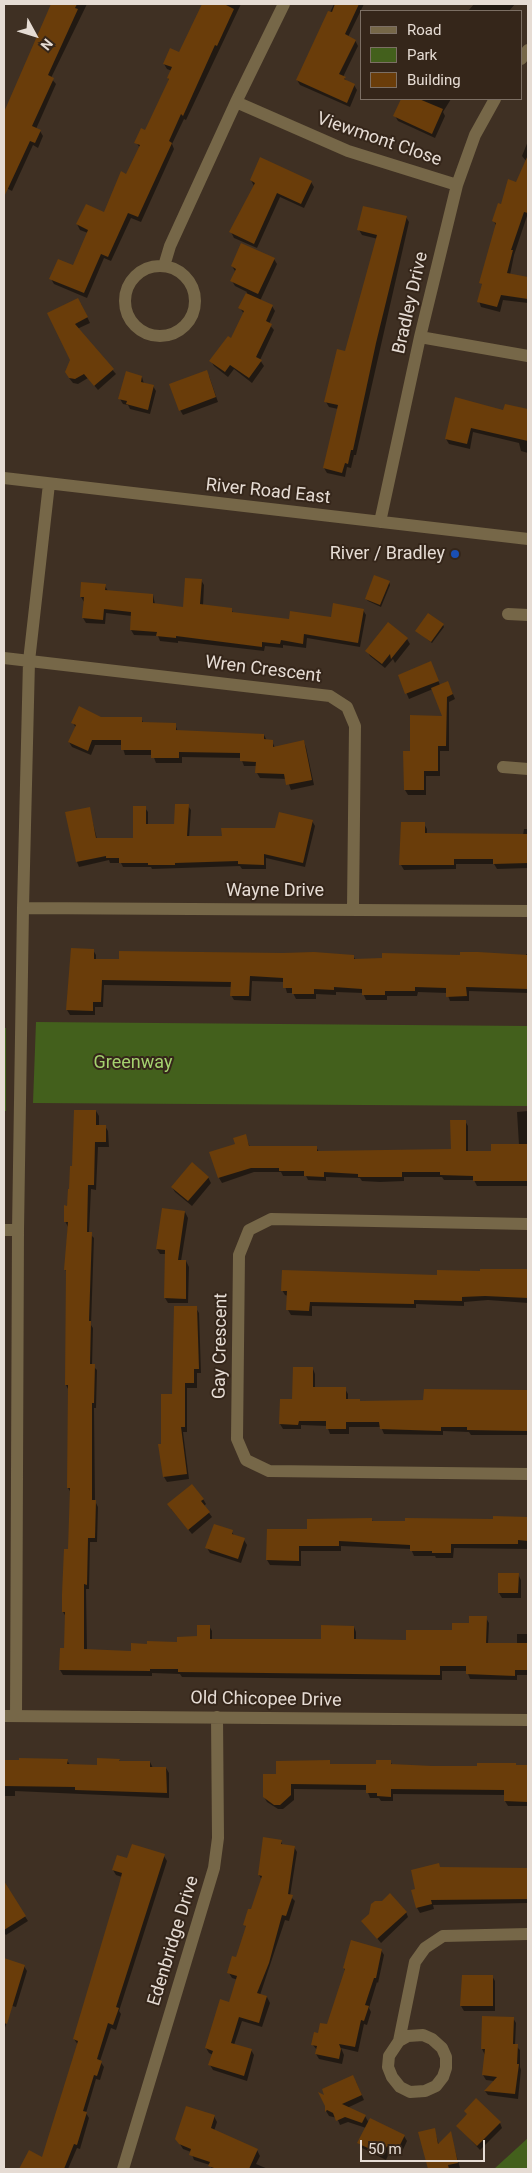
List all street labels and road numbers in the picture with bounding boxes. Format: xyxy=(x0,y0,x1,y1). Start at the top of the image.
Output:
street label: Viewmont Close xyxy=(314,109,444,171)
street label: Bradley Drive xyxy=(389,250,433,356)
street label: River Road East xyxy=(205,475,331,509)
street label: Wren Crescent xyxy=(204,652,322,688)
street label: Wayne Drive xyxy=(226,880,324,902)
street label: Gay Crescent xyxy=(209,1293,233,1399)
street label: Old Chicopee Drive xyxy=(190,1688,342,1712)
street label: Edenbridge Drive xyxy=(144,1873,204,2009)

